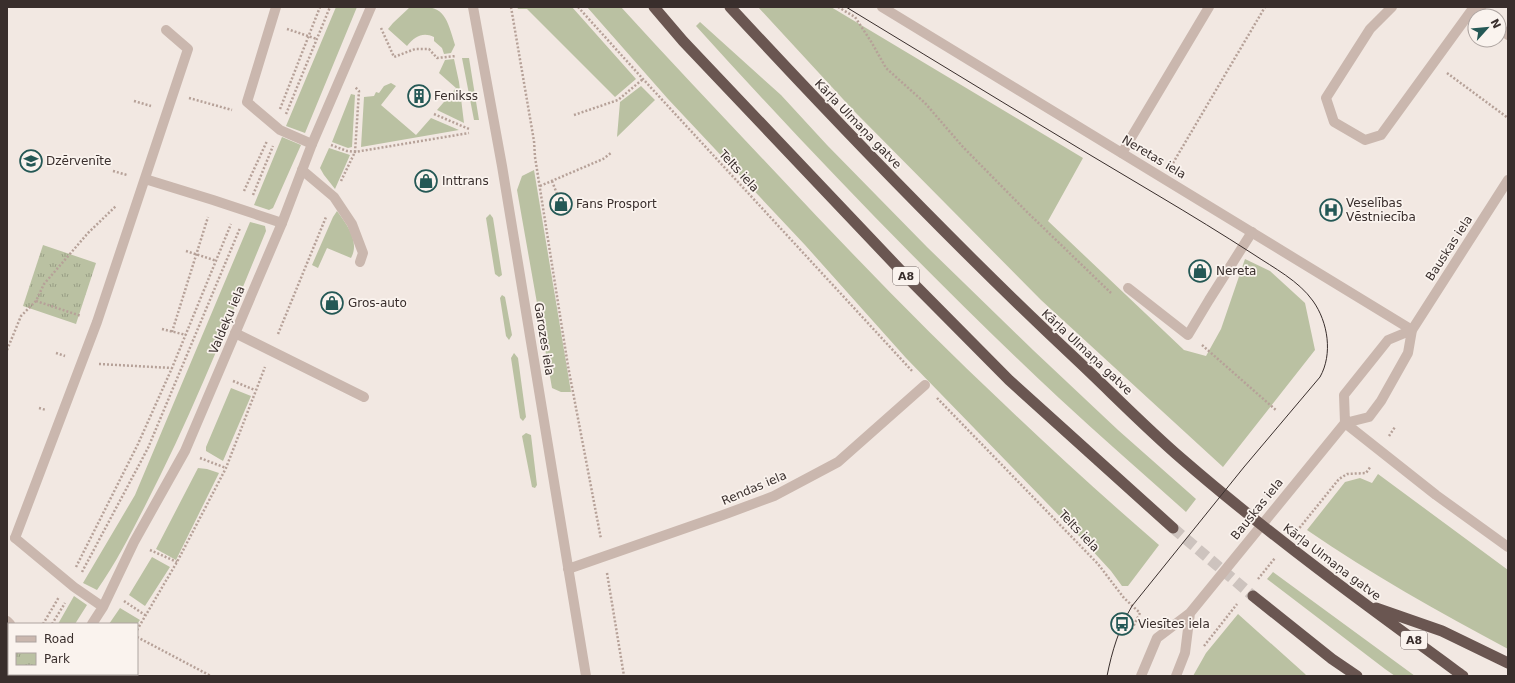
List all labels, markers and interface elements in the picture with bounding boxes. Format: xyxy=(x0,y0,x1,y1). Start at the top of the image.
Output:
north arrow xyxy=(1467,8,1507,48)
text: N xyxy=(1488,17,1503,31)
street label: Kārļa Ulmaņa gatve xyxy=(812,76,904,172)
building icon: Fenikss xyxy=(406,83,432,109)
place label: Fenikss xyxy=(434,89,478,103)
street label: Neretas iela xyxy=(1120,132,1188,182)
street label: Telts iela xyxy=(715,146,762,195)
school or university icon: Dzērvenīte xyxy=(18,148,44,174)
place label: Dzērvenīte xyxy=(46,154,111,168)
shop icon: Inttrans xyxy=(413,168,439,194)
place label: Inttrans xyxy=(442,174,489,188)
shop icon: Fans Prosport xyxy=(548,191,574,217)
place label: Veselības Vēstniecība xyxy=(1346,196,1416,224)
place label: Fans Prosport xyxy=(576,197,657,211)
hospital icon: Veselības Vēstniecība xyxy=(1318,197,1344,223)
street label: Bauskas iela xyxy=(1423,213,1475,283)
shop icon: Nereta xyxy=(1187,258,1213,284)
place label: Nereta xyxy=(1216,264,1256,278)
road number: A8 xyxy=(893,267,919,285)
street label: Valdeķu iela xyxy=(206,284,248,356)
shop icon: Gros-auto xyxy=(319,290,345,316)
place label: Gros-auto xyxy=(348,296,407,310)
street label: Garozes iela xyxy=(531,301,557,377)
street label: Kārļa Ulmaņa gatve xyxy=(1039,306,1135,398)
street label: Rendas iela xyxy=(719,468,789,508)
street label: Bauskas iela xyxy=(1228,475,1286,543)
street label: Telts iela xyxy=(1055,507,1102,555)
street label: Kārļa Ulmaņa gatve xyxy=(1280,521,1384,603)
bus stop icon: Viesītes iela xyxy=(1109,611,1135,637)
place label: Viesītes iela xyxy=(1138,617,1210,631)
legend xyxy=(8,623,138,675)
road number: A8 xyxy=(1401,631,1427,649)
text: Road xyxy=(44,632,74,646)
text: Park xyxy=(44,652,70,666)

